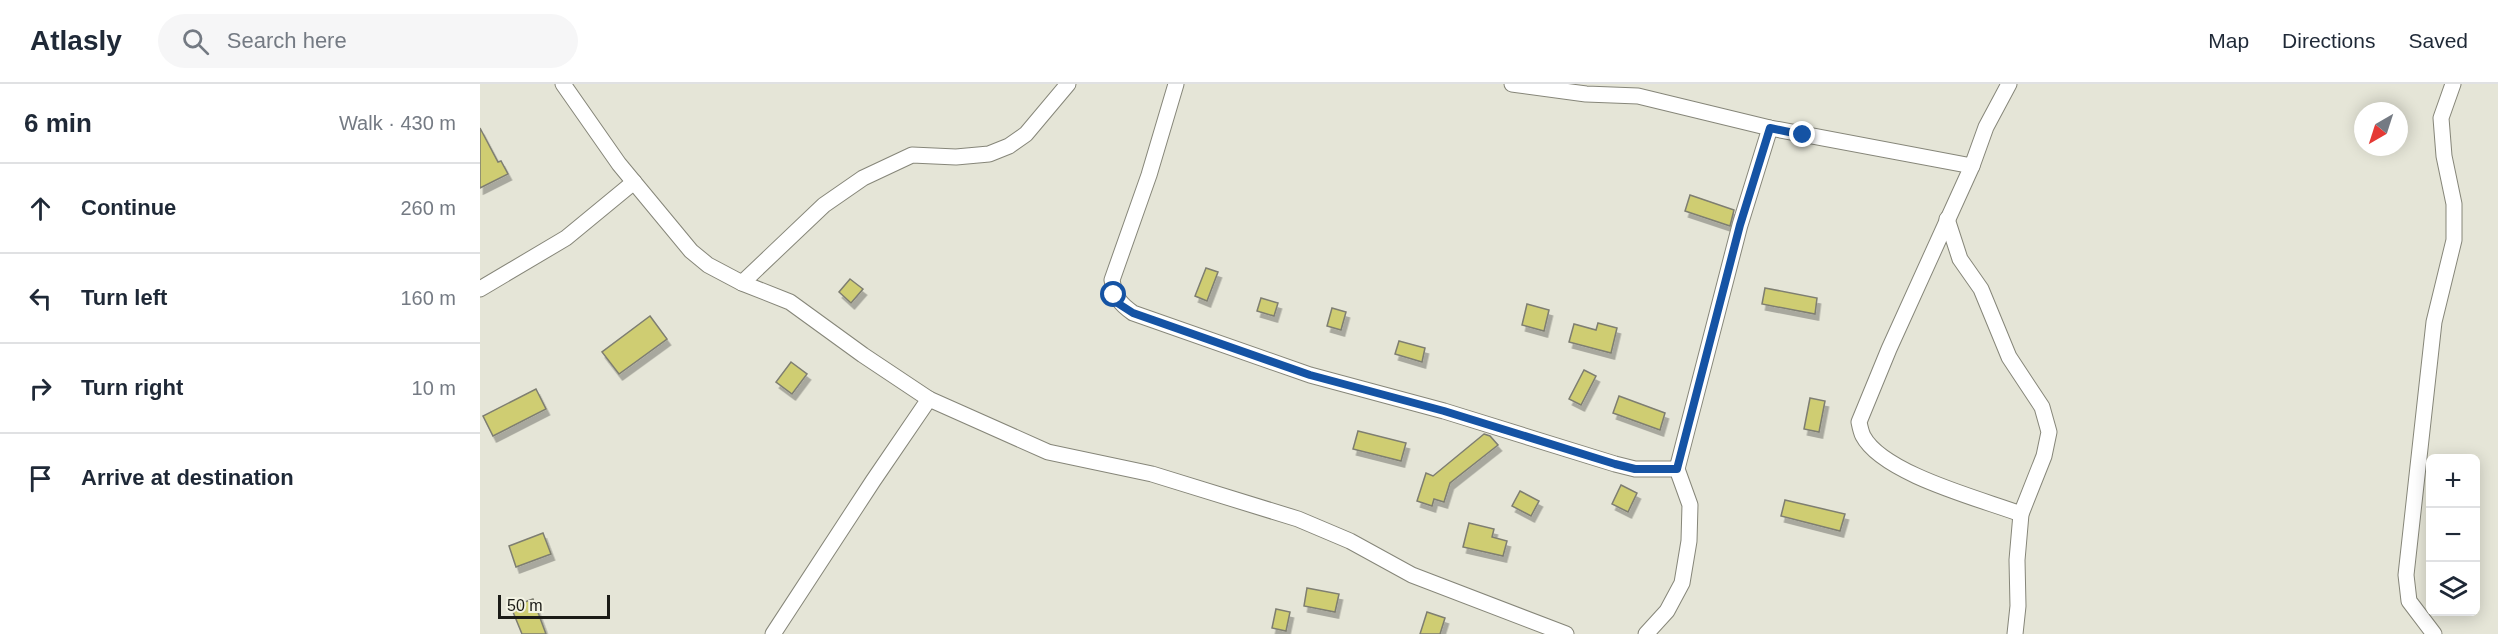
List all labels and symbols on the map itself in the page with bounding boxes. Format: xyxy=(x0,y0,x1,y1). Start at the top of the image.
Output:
north arrow xyxy=(2354,102,2408,156)
route end xyxy=(1789,121,1815,147)
route start xyxy=(1100,281,1126,307)
scale bar xyxy=(498,592,610,620)

